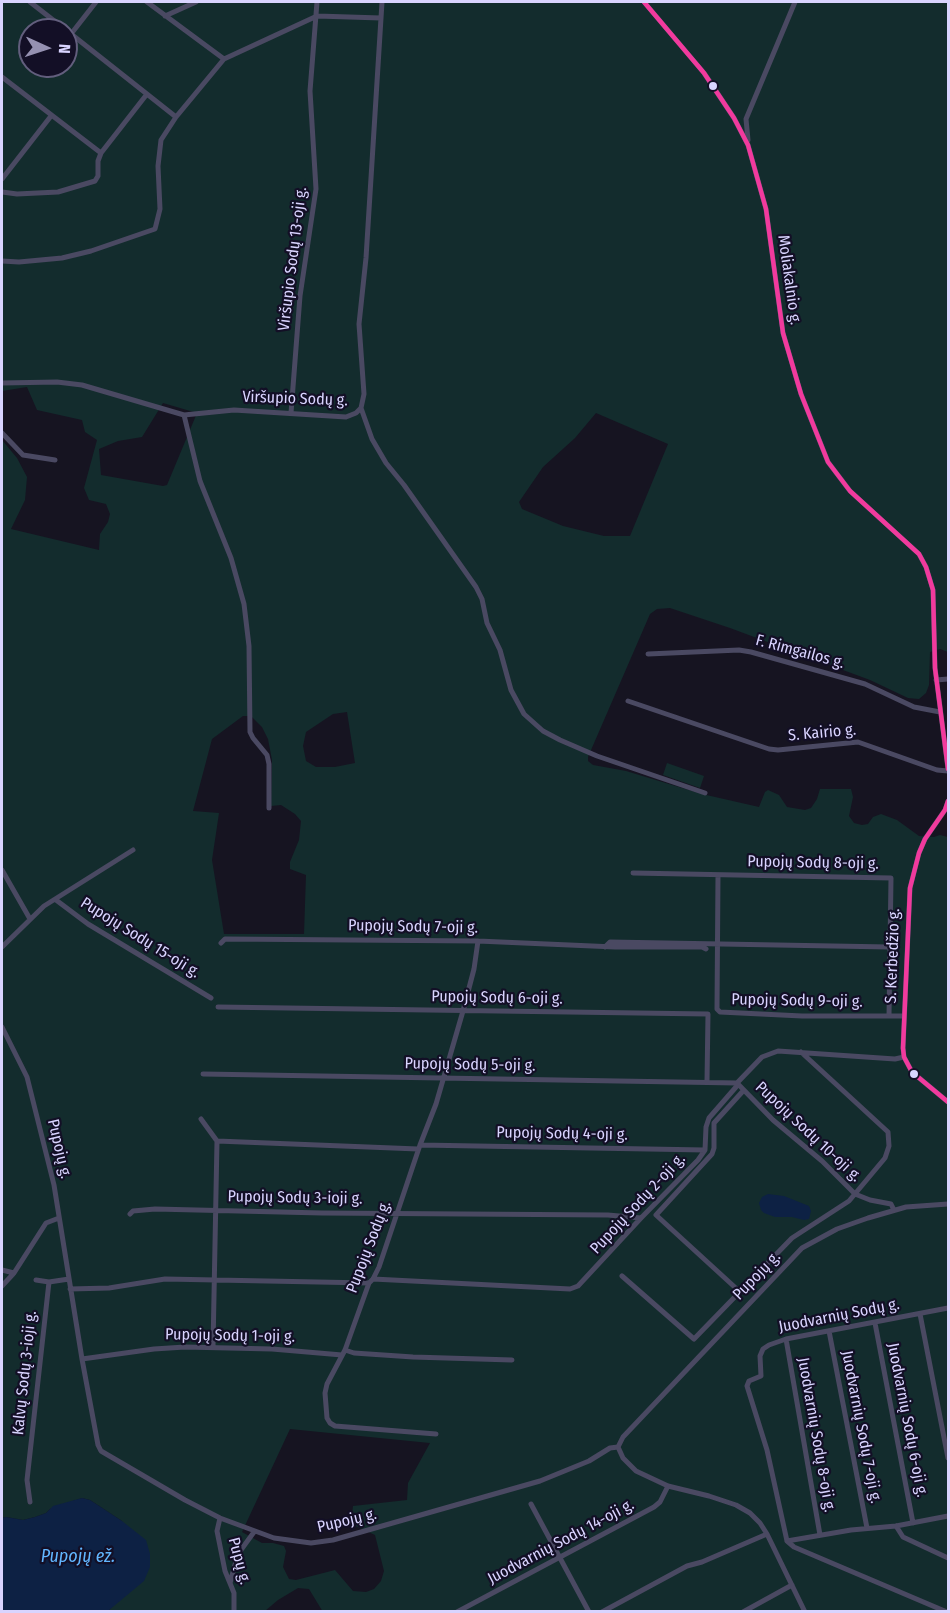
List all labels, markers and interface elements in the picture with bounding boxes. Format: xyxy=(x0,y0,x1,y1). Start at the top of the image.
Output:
north arrow xyxy=(18,18,78,78)
text: N xyxy=(55,44,74,54)
unlabelled marker xyxy=(707,80,719,92)
street label: Viršupio Sodų 13-oji g. xyxy=(275,186,311,332)
street label: Moliakalnio g. xyxy=(773,234,805,326)
street label: Viršupio Sodų g. xyxy=(242,388,348,410)
street label: F. Rimgailos g. xyxy=(754,631,846,673)
street label: S. Kairio g. xyxy=(787,720,857,746)
street label: Pupojų Sodų 8-oji g. xyxy=(747,852,879,874)
street label: Pupojų Sodų 15-oji g. xyxy=(77,894,203,982)
street label: S. Kerbedžio g. xyxy=(882,908,904,1004)
street label: Pupojų Sodų 7-oji g. xyxy=(348,916,478,938)
street label: Pupojų Sodų 6-oji g. xyxy=(431,987,563,1009)
street label: Pupojų Sodų 9-oji g. xyxy=(731,990,863,1012)
street label: Pupojų Sodų 5-oji g. xyxy=(404,1054,536,1076)
unlabelled marker xyxy=(908,1068,920,1080)
street label: Pupojų Sodų 10-oji g. xyxy=(751,1078,865,1186)
street label: Pupojų g. xyxy=(43,1117,75,1181)
street label: Pupojų Sodų 4-oji g. xyxy=(496,1123,628,1145)
street label: Pupojų Sodų 2-oji g. xyxy=(586,1150,690,1258)
street label: Pupojų Sodų 3-ioji g. xyxy=(227,1187,363,1209)
street label: Pupojų Sodų g. xyxy=(343,1198,395,1296)
street label: Pupojų g. xyxy=(729,1248,785,1304)
street label: Juodvarnių Sodų g. xyxy=(777,1295,901,1337)
street label: Kalvų Sodų 3-ioji g. xyxy=(9,1310,41,1436)
street label: Pupojų Sodų 1-oji g. xyxy=(165,1325,295,1347)
street label: Juodvarnių Sodų 6-oji g. xyxy=(883,1341,931,1499)
street label: Juodvarnių Sodų 7-oji g. xyxy=(837,1349,885,1505)
street label: Juodvarnių Sodų 8-oji g. xyxy=(793,1356,839,1514)
street label: Juodvarnių Sodų 14-oji g. xyxy=(485,1495,637,1589)
street label: Pupojų g. xyxy=(315,1505,379,1537)
street label: Pupų g. xyxy=(224,1535,254,1587)
water label: Pupojų ež. xyxy=(41,1546,115,1568)

